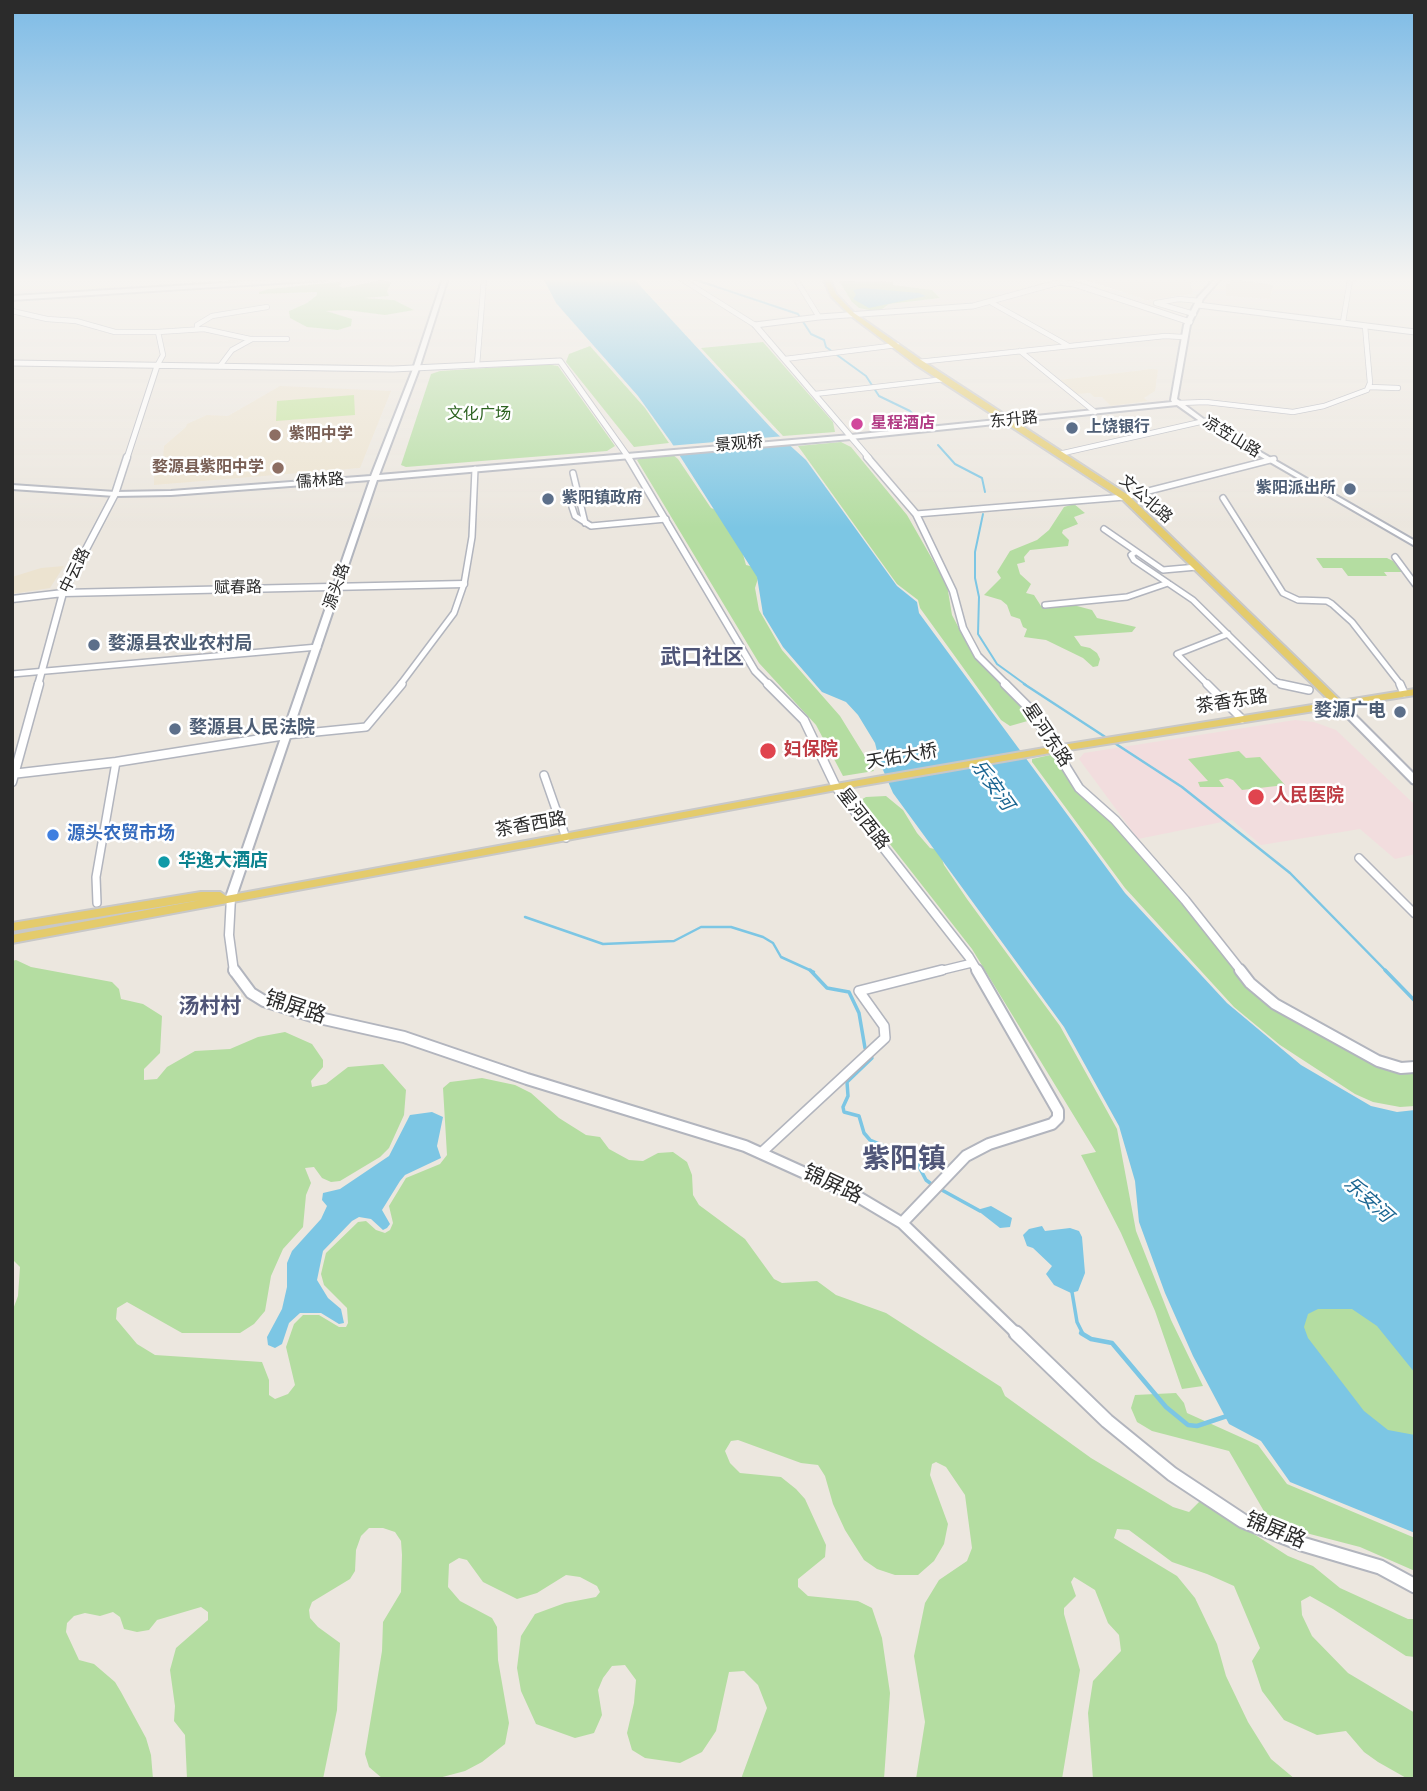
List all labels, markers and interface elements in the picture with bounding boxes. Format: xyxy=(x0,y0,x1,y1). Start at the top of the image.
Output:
park label: 文化广场 xyxy=(447,405,511,425)
street label: 东升路 xyxy=(989,409,1039,433)
street label: 凉笠山路 xyxy=(1199,413,1263,463)
place label: 星程酒店 xyxy=(871,414,935,434)
marker: 星程酒店 xyxy=(849,416,865,432)
place label: 上饶银行 xyxy=(1086,418,1150,438)
marker: 上饶银行 xyxy=(1064,420,1080,436)
place label: 紫阳中学 xyxy=(289,425,353,445)
marker: 紫阳中学 xyxy=(267,427,283,443)
street label: 景观桥 xyxy=(714,433,764,457)
place label: 婺源县紫阳中学 xyxy=(152,458,264,478)
marker: 婺源县紫阳中学 xyxy=(270,460,286,476)
street label: 儒林路 xyxy=(295,471,345,493)
street label: 文公北路 xyxy=(1115,472,1175,528)
place label: 紫阳派出所 xyxy=(1256,479,1336,499)
marker: 紫阳派出所 xyxy=(1342,481,1358,497)
place label: 紫阳镇政府 xyxy=(562,489,642,509)
marker: 紫阳镇政府 xyxy=(540,491,556,507)
street label: 中云路 xyxy=(57,545,95,597)
street label: 源头路 xyxy=(321,561,355,613)
street label: 赋春路 xyxy=(214,579,262,599)
place label: 婺源县农业农村局 xyxy=(108,634,252,656)
marker: 婺源县农业农村局 xyxy=(86,637,102,653)
district label: 武口社区 xyxy=(660,646,744,672)
street label: 茶香东路 xyxy=(1195,687,1269,719)
street label: 星河东路 xyxy=(1017,700,1075,772)
place label: 婺源广电 xyxy=(1314,701,1386,723)
marker: 婺源广电 xyxy=(1392,704,1408,720)
place label: 婺源县人民法院 xyxy=(189,718,315,740)
marker: 婺源县人民法院 xyxy=(167,721,183,737)
place label: 妇保院 xyxy=(784,740,838,762)
marker: 妇保院 xyxy=(758,741,778,761)
street label: 天佑大桥 xyxy=(865,741,939,775)
water label: 乐安河 xyxy=(965,756,1017,816)
street label: 星河西路 xyxy=(831,785,893,855)
place label: 人民医院 xyxy=(1272,786,1344,808)
marker: 人民医院 xyxy=(1246,787,1266,807)
street label: 茶香西路 xyxy=(494,809,568,843)
place label: 源头农贸市场 xyxy=(67,824,175,846)
marker: 源头农贸市场 xyxy=(45,827,61,843)
place label: 华逸大酒店 xyxy=(178,851,268,873)
marker: 华逸大酒店 xyxy=(156,854,172,870)
street label: 锦屏路 xyxy=(261,987,329,1031)
district label: 汤村村 xyxy=(179,995,241,1021)
district label: 紫阳镇 xyxy=(862,1145,946,1179)
street label: 锦屏路 xyxy=(798,1161,866,1211)
water label: 乐安河 xyxy=(1338,1173,1396,1229)
street label: 锦屏路 xyxy=(1241,1509,1309,1555)

